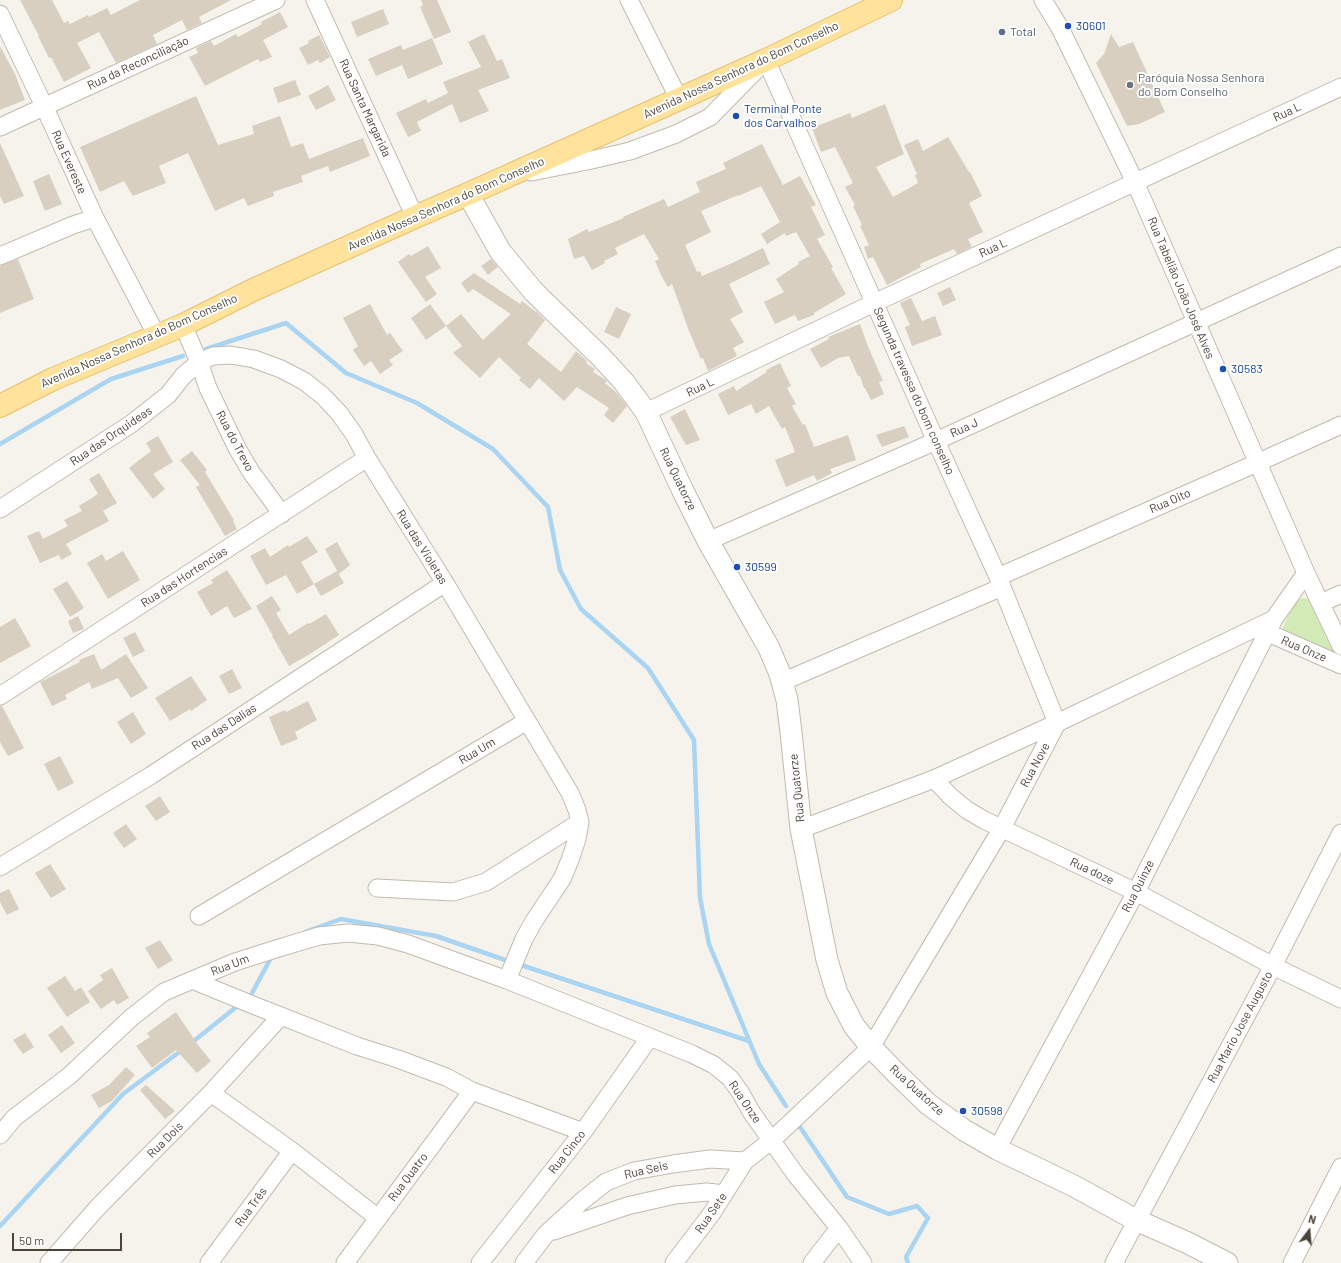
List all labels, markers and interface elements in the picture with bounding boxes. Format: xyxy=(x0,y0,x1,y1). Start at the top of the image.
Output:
street label: Avenida Nossa Senhora do Bom Conselho xyxy=(641,18,841,122)
place label: 30601 xyxy=(1076,19,1106,33)
marker: 30601 xyxy=(1063,21,1073,31)
place label: Total xyxy=(1010,25,1036,39)
marker: Total xyxy=(997,27,1007,37)
street label: Rua da Reconciliação xyxy=(85,33,191,93)
street label: Rua Santa Margarida xyxy=(336,57,394,159)
place label: Paróquia Nossa Senhora do Bom Conselho xyxy=(1138,71,1264,99)
marker: Paróquia Nossa Senhora do Bom Conselho xyxy=(1125,80,1135,90)
street label: Rua L xyxy=(1271,99,1303,125)
place label: Terminal Ponte dos Carvalhos xyxy=(744,102,822,130)
marker: Terminal Ponte dos Carvalhos xyxy=(731,111,741,121)
street label: Rua Evereste xyxy=(49,128,89,196)
street label: Avenida Nossa Senhora do Bom Conselho xyxy=(345,154,547,254)
street label: Rua Tabelião João José Alves xyxy=(1145,215,1217,361)
street label: Rua L xyxy=(977,235,1009,261)
street label: Avenida Nossa Senhora do Bom Conselho xyxy=(38,291,240,391)
street label: Segunda travessa do bom conselho xyxy=(870,305,958,477)
place label: 30583 xyxy=(1231,362,1263,376)
marker: 30583 xyxy=(1218,364,1228,374)
street label: Rua L xyxy=(684,374,716,400)
street label: Rua das Orquideas xyxy=(67,403,155,469)
street label: Rua do Trevo xyxy=(213,408,257,474)
street label: Rua J xyxy=(948,415,980,441)
street label: Rua Quatorze xyxy=(656,445,700,513)
street label: Rua Oito xyxy=(1147,486,1193,516)
street label: Rua das Violetas xyxy=(393,507,451,587)
street label: Rua das Hortencias xyxy=(138,544,230,610)
place label: 30599 xyxy=(745,560,777,574)
marker: 30599 xyxy=(732,562,742,572)
street label: Rua Onze xyxy=(1279,633,1329,665)
street label: Rua das Dalias xyxy=(189,701,259,753)
street label: Rua Um xyxy=(456,735,498,767)
street label: Rua Nove xyxy=(1017,740,1053,790)
street label: Rua Quatorze xyxy=(786,753,808,823)
street label: Rua doze xyxy=(1068,855,1116,887)
street label: Rua Quinze xyxy=(1119,857,1157,915)
street label: Rua Um xyxy=(209,951,251,979)
street label: Rua Mario Jose Augusto xyxy=(1204,969,1276,1085)
street label: Rua Quatorze xyxy=(887,1062,947,1118)
street label: Rua Onze xyxy=(726,1078,764,1126)
place label: 30598 xyxy=(971,1104,1003,1118)
marker: 30598 xyxy=(958,1106,968,1116)
street label: Rua Dois xyxy=(144,1119,186,1161)
street label: Rua Cinco xyxy=(545,1127,589,1177)
street label: Rua Quatro xyxy=(385,1150,431,1204)
street label: Rua Seis xyxy=(623,1158,669,1182)
street label: Rua Três xyxy=(232,1185,270,1229)
street label: Rua Sete xyxy=(692,1190,730,1236)
north arrow xyxy=(1289,1211,1329,1251)
text: N xyxy=(1307,1212,1318,1226)
scale bar xyxy=(14,1225,124,1251)
text: 50 m xyxy=(19,1233,44,1247)

